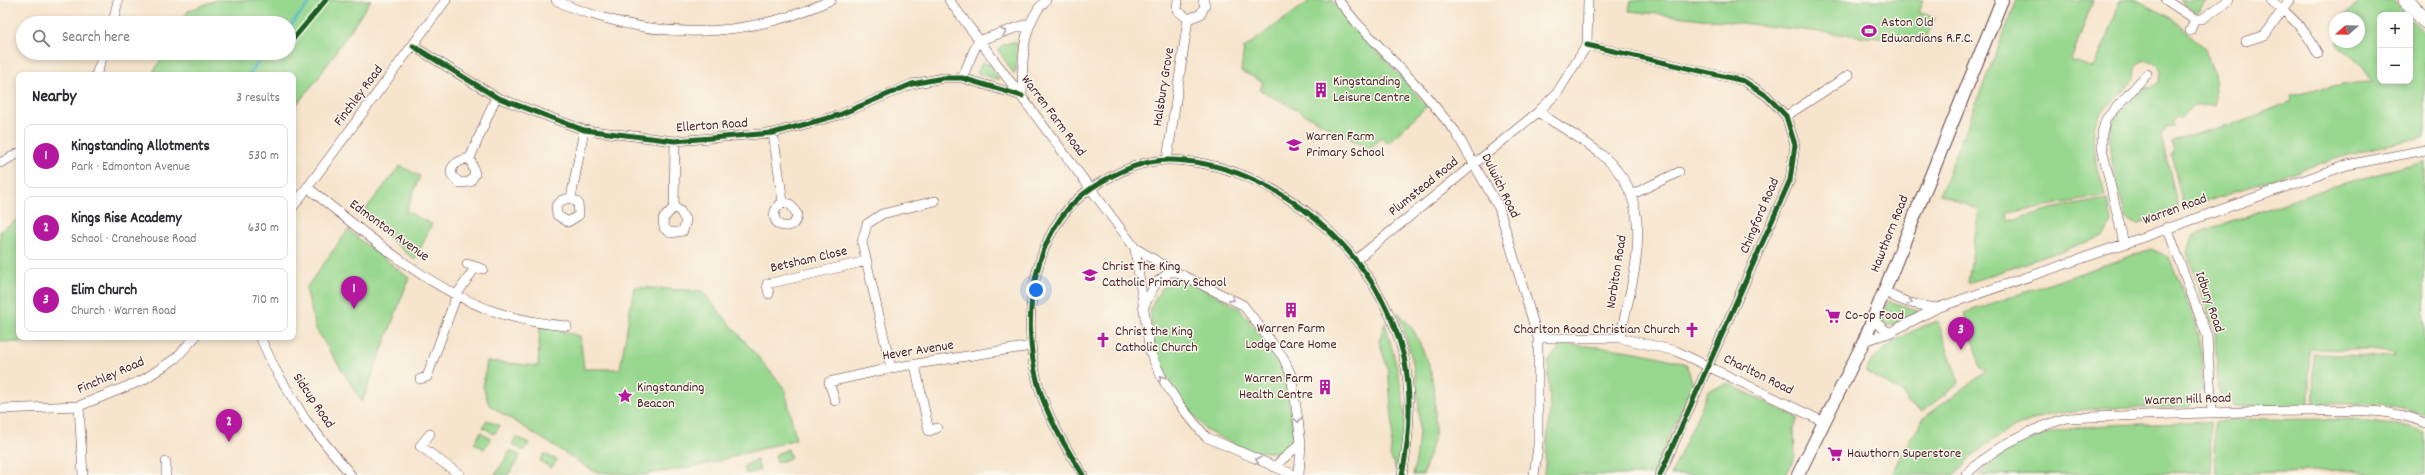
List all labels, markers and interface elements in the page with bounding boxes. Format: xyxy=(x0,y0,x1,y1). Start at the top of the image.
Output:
north arrow xyxy=(2329,12,2365,48)
map controls xyxy=(2377,12,2413,84)
button: + xyxy=(2377,12,2413,48)
place label: Aston Old Edwardians R.F.C. xyxy=(1881,13,1973,49)
search box xyxy=(16,16,296,60)
sports icon: Aston Old Edwardians R.F.C. xyxy=(1860,22,1878,40)
icon: search xyxy=(30,27,52,49)
text: Search here xyxy=(62,27,130,49)
one-way arrow xyxy=(1000,28,1007,37)
street label: Halsbury Grove xyxy=(1148,46,1180,128)
button: − xyxy=(2377,48,2413,84)
street label: Finchley Road xyxy=(329,61,389,131)
street label: Warren Farm Road xyxy=(1016,71,1090,161)
place label: Kingstanding Leisure Centre xyxy=(1333,72,1410,108)
building icon: Kingstanding Leisure Centre xyxy=(1312,81,1330,99)
text: Nearby xyxy=(32,86,76,110)
text: 3 results xyxy=(236,89,280,108)
street label: Ellerton Road xyxy=(676,114,748,138)
place label: Warren Farm Primary School xyxy=(1306,127,1385,163)
text: Kingstanding Allotments xyxy=(71,136,210,158)
school or university icon: Warren Farm Primary School xyxy=(1285,136,1303,154)
text: 1 xyxy=(45,147,47,166)
text: 530 m xyxy=(248,147,279,166)
street label: Dulwich Road xyxy=(1476,150,1524,222)
street label: Plumstead Road xyxy=(1385,152,1463,222)
text: Park · Edmonton Avenue xyxy=(71,158,190,177)
street label: Chingford Road xyxy=(1735,175,1785,257)
street label: Warren Road xyxy=(2140,189,2210,231)
street label: Hawthorn Road xyxy=(1865,192,1915,276)
street label: Edmonton Avenue xyxy=(345,195,433,267)
text: Kings Rise Academy xyxy=(71,208,182,230)
text: 2 xyxy=(43,219,49,238)
text: 630 m xyxy=(248,219,279,238)
text: School · Cranehouse Road xyxy=(71,230,196,249)
street label: Norbiton Road xyxy=(1601,234,1633,310)
street label: Betsham Close xyxy=(769,241,849,279)
place label: Christ The King Catholic Primary School xyxy=(1102,257,1227,293)
school or university icon: Christ The King Catholic Primary School xyxy=(1081,266,1099,284)
street label: Idbury Road xyxy=(2189,269,2229,335)
pin: 1 xyxy=(341,276,367,309)
text: Elim Church xyxy=(71,280,137,302)
your location xyxy=(1026,280,1046,300)
text: 3 xyxy=(43,291,49,310)
text: 710 m xyxy=(252,291,279,310)
one-way arrow xyxy=(1228,294,1235,301)
one-way arrow xyxy=(1906,297,1913,306)
building icon: Warren Farm Lodge Care Home xyxy=(1282,301,1300,319)
text: Church · Warren Road xyxy=(71,302,176,321)
place label: Co-op Food xyxy=(1845,306,1904,326)
supermarket icon: Co-op Food xyxy=(1824,307,1842,325)
pin: 3 xyxy=(1948,317,1974,350)
place label: Warren Farm Lodge Care Home xyxy=(1245,319,1337,355)
place label: Charlton Road Christian Church xyxy=(1514,320,1680,340)
church icon: Charlton Road Christian Church xyxy=(1683,321,1701,339)
place label: Christ the King Catholic Church xyxy=(1115,322,1198,358)
church icon: Christ the King Catholic Church xyxy=(1094,331,1112,349)
street label: Hever Avenue xyxy=(881,335,955,367)
street label: Charlton Road xyxy=(1720,349,1796,401)
street label: Finchley Road xyxy=(74,352,148,400)
street label: Sidcup Road xyxy=(287,369,339,433)
place label: Warren Farm Health Centre xyxy=(1239,369,1313,405)
one-way arrow xyxy=(1160,375,1167,382)
place label: Kingstanding Beacon xyxy=(637,378,704,414)
building icon: Warren Farm Health Centre xyxy=(1316,378,1334,396)
place icon: Kingstanding Beacon xyxy=(616,387,634,405)
street label: Warren Hill Road xyxy=(2144,388,2232,412)
pin: 2 xyxy=(216,409,242,442)
one-way arrow xyxy=(1293,417,1302,423)
place label: Hawthorn Superstore xyxy=(1847,444,1961,464)
supermarket icon: Hawthorn Superstore xyxy=(1826,445,1844,463)
one-way arrow xyxy=(1254,457,1261,465)

